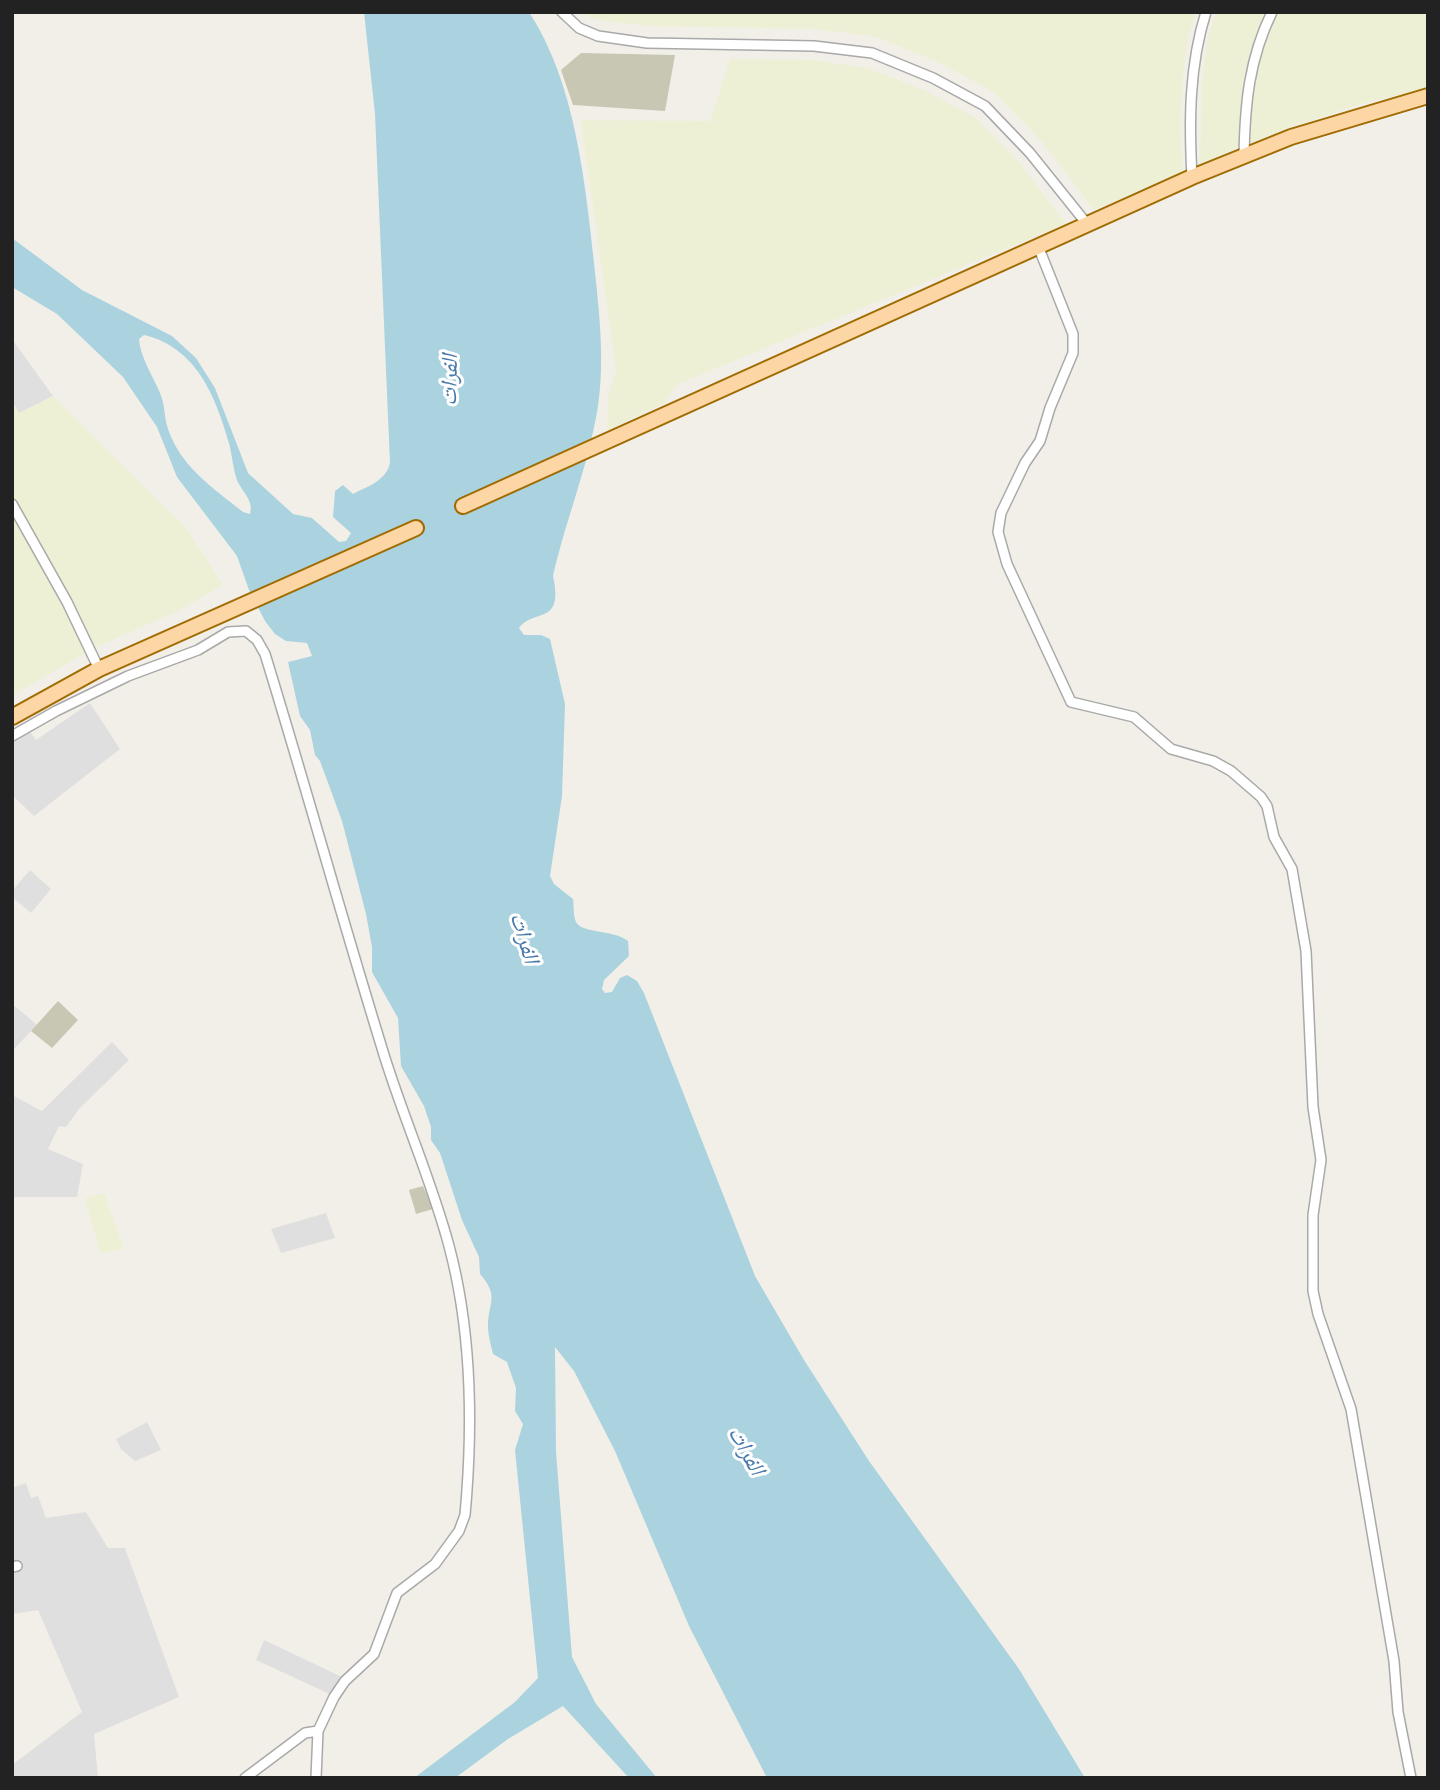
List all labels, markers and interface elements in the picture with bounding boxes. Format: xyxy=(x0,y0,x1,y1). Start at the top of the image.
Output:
water label: الفرات xyxy=(436,354,464,406)
water label: الفرات xyxy=(503,909,545,967)
water label: الفرات xyxy=(721,1422,771,1480)

